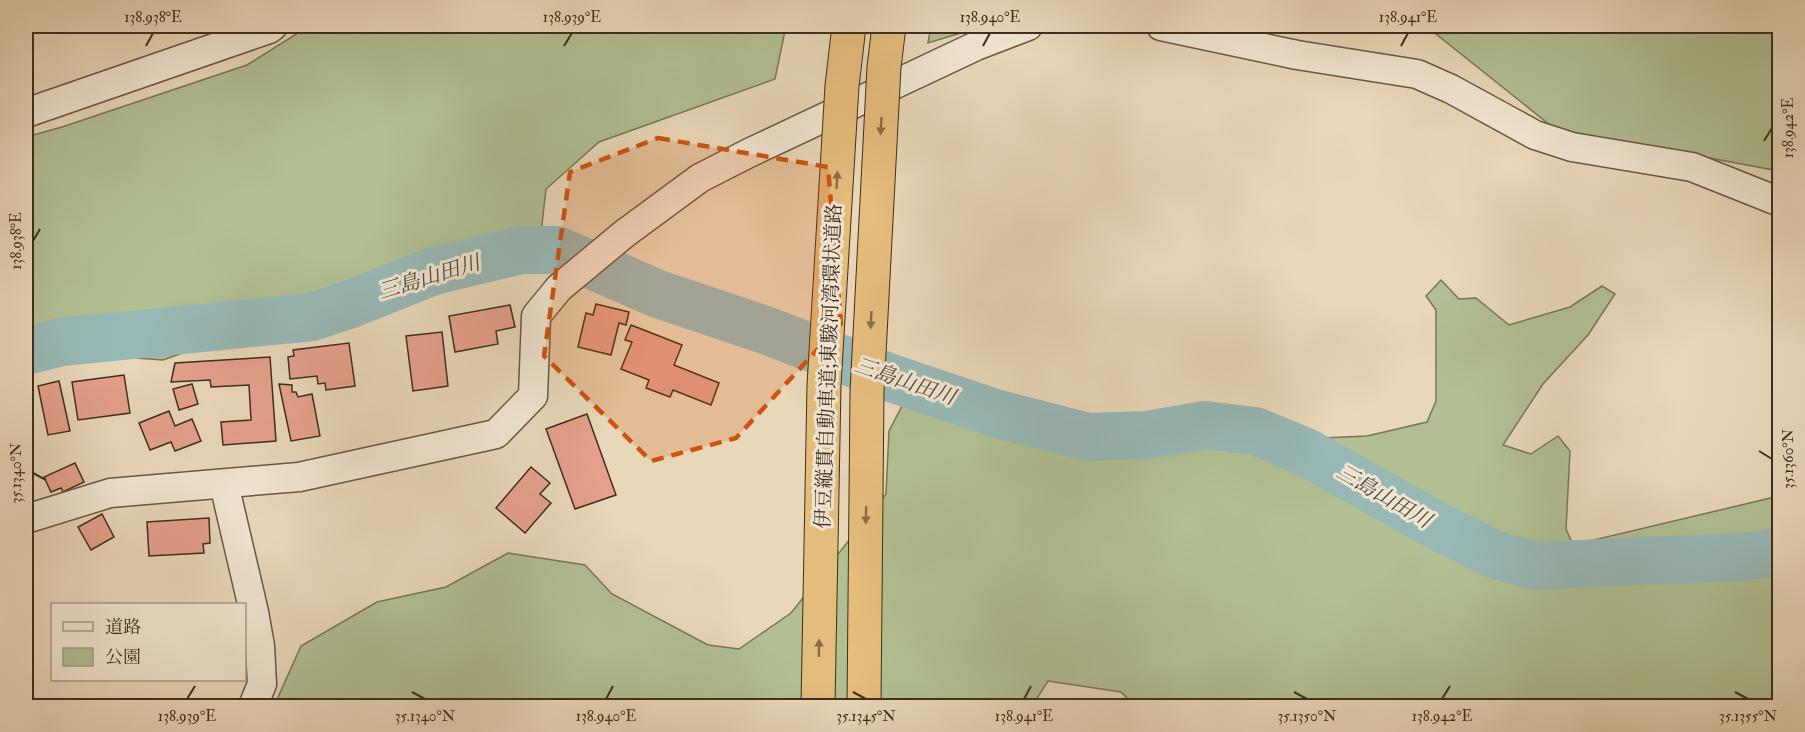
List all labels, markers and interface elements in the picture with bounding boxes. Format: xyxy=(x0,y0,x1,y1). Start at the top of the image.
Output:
text: 138.938°E xyxy=(124,8,182,27)
text: 138.939°E xyxy=(543,8,601,27)
text: 138.940°E xyxy=(960,8,1020,27)
text: 138.941°E xyxy=(1379,8,1437,27)
text: 138.942°E xyxy=(1779,98,1798,158)
one-way arrow xyxy=(877,116,886,135)
one-way arrow xyxy=(832,171,841,190)
street label: 伊豆縦貫自動車道;東駿河湾環状道路 xyxy=(810,203,847,529)
text: 138.938°E xyxy=(7,212,26,270)
water label: 三島山田川 xyxy=(375,249,485,306)
one-way arrow xyxy=(866,311,875,330)
water label: 三島山田川 xyxy=(851,352,961,412)
text: 35.1360°N xyxy=(1779,428,1798,489)
text: 35.1340°N xyxy=(7,442,26,503)
water label: 三島山田川 xyxy=(1332,458,1438,535)
one-way arrow xyxy=(861,506,871,525)
legend xyxy=(51,603,246,681)
text: 道路 xyxy=(105,616,141,639)
one-way arrow xyxy=(814,639,824,658)
text: 公園 xyxy=(105,646,141,669)
text: 138.939°E xyxy=(158,707,216,726)
text: 35.1340°N xyxy=(395,707,456,726)
text: 138.940°E xyxy=(576,707,636,726)
text: 35.1345°N xyxy=(836,707,896,726)
text: 138.941°E xyxy=(995,707,1053,726)
text: 35.1350°N xyxy=(1278,707,1337,726)
text: 138.942°E xyxy=(1412,707,1472,726)
text: 35.1355°N xyxy=(1719,707,1778,726)

